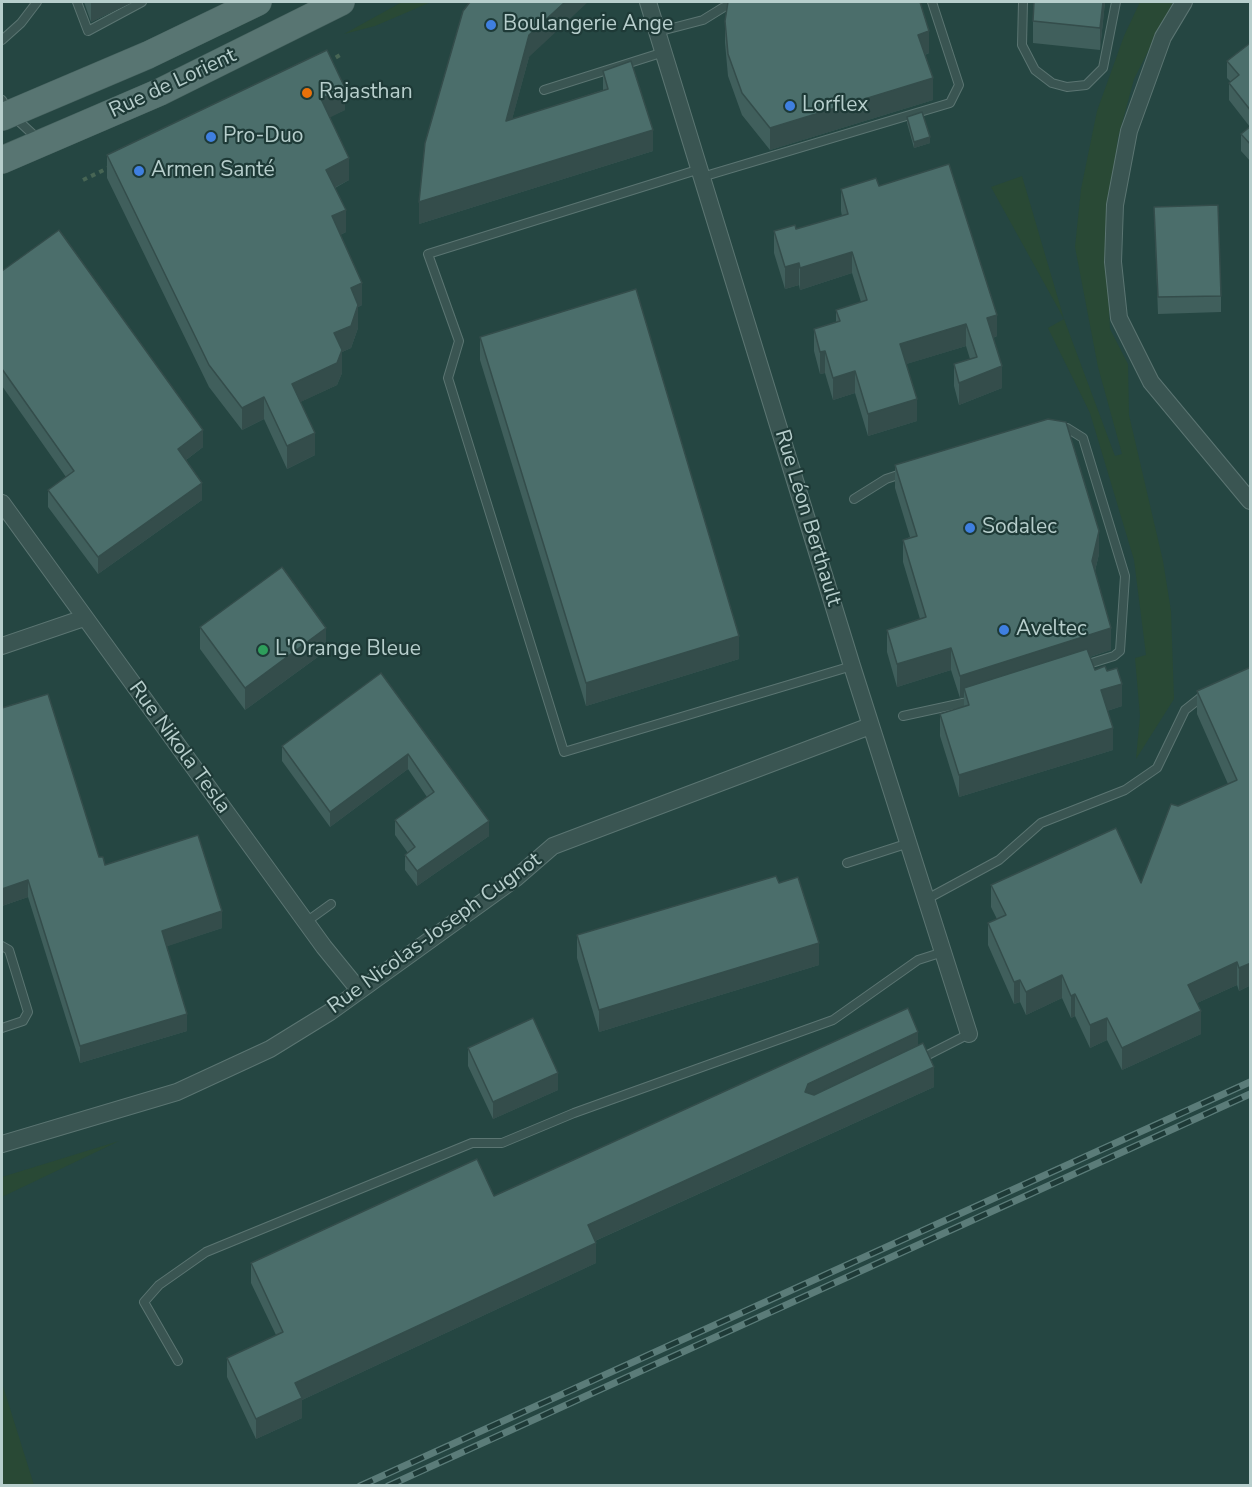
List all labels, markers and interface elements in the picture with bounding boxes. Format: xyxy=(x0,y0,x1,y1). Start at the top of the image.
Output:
place label: Boulangerie Ange xyxy=(503,12,673,38)
marker: Boulangerie Ange xyxy=(484,18,498,32)
street label: Rue de Lorient xyxy=(106,44,240,124)
place label: Rajasthan xyxy=(319,80,413,106)
marker: Rajasthan xyxy=(300,86,314,100)
place label: Lorflex xyxy=(802,93,868,119)
marker: Lorflex xyxy=(783,99,797,113)
place label: Pro-Duo xyxy=(223,124,303,150)
marker: Pro-Duo xyxy=(204,130,218,144)
place label: Armen Santé xyxy=(151,158,275,184)
marker: Armen Santé xyxy=(132,164,146,178)
street label: Rue Léon Berthault xyxy=(768,427,846,609)
place label: Sodalec xyxy=(982,515,1057,541)
marker: Sodalec xyxy=(963,521,977,535)
place label: Aveltec xyxy=(1016,617,1087,643)
marker: Aveltec xyxy=(997,623,1011,637)
place label: L'Orange Bleue xyxy=(275,637,421,663)
marker: L'Orange Bleue xyxy=(256,643,270,657)
street label: Rue Nikola Tesla xyxy=(123,677,235,819)
street label: Rue Nicolas-Joseph Cugnot xyxy=(323,848,547,1020)

